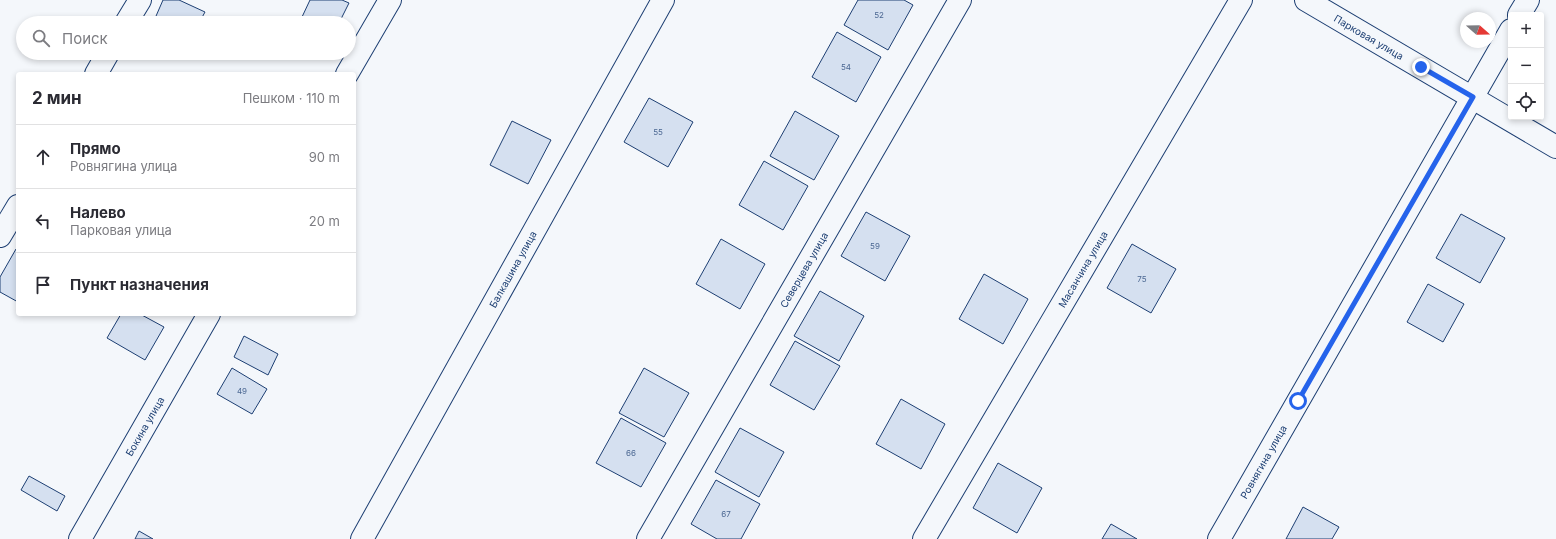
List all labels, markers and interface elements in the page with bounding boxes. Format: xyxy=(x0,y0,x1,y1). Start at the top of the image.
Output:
house number: 52 xyxy=(874,10,884,20)
street label: Парковая улица xyxy=(1332,12,1406,62)
north arrow xyxy=(1460,12,1496,48)
map controls xyxy=(1508,12,1544,120)
button: + xyxy=(1508,12,1544,48)
search box xyxy=(16,16,356,60)
icon: search xyxy=(30,27,52,49)
text: Поиск xyxy=(62,29,108,48)
button: − xyxy=(1508,48,1544,84)
route end xyxy=(1412,58,1430,76)
house number: 54 xyxy=(841,62,851,72)
button: locate xyxy=(1508,84,1544,120)
text: 2 мин xyxy=(32,88,82,108)
text: Пешком · 110 m xyxy=(243,90,340,106)
house number: 55 xyxy=(653,127,663,137)
text: Прямо xyxy=(70,139,121,158)
icon: ahead xyxy=(32,146,54,168)
text: 90 m xyxy=(309,149,340,165)
text: Ровнягина улица xyxy=(70,158,177,174)
text: Налево xyxy=(70,203,126,222)
icon: left xyxy=(32,210,54,232)
text: 20 m xyxy=(309,213,340,229)
text: Парковая улица xyxy=(70,222,172,238)
street label: Балкашина улица xyxy=(486,229,539,310)
street label: Масанчина улица xyxy=(1056,229,1110,310)
street label: Северцева улица xyxy=(777,230,830,310)
house number: 59 xyxy=(870,241,880,251)
icon: arrive xyxy=(32,274,54,296)
house number: 75 xyxy=(1137,274,1147,284)
text: Пункт назначения xyxy=(70,275,209,294)
house number: 49 xyxy=(237,386,247,396)
route start xyxy=(1289,392,1307,410)
street label: Бокина улица xyxy=(123,394,166,458)
street label: Ровнягина улица xyxy=(1237,423,1289,501)
house number: 66 xyxy=(626,448,636,458)
house number: 67 xyxy=(721,509,731,519)

